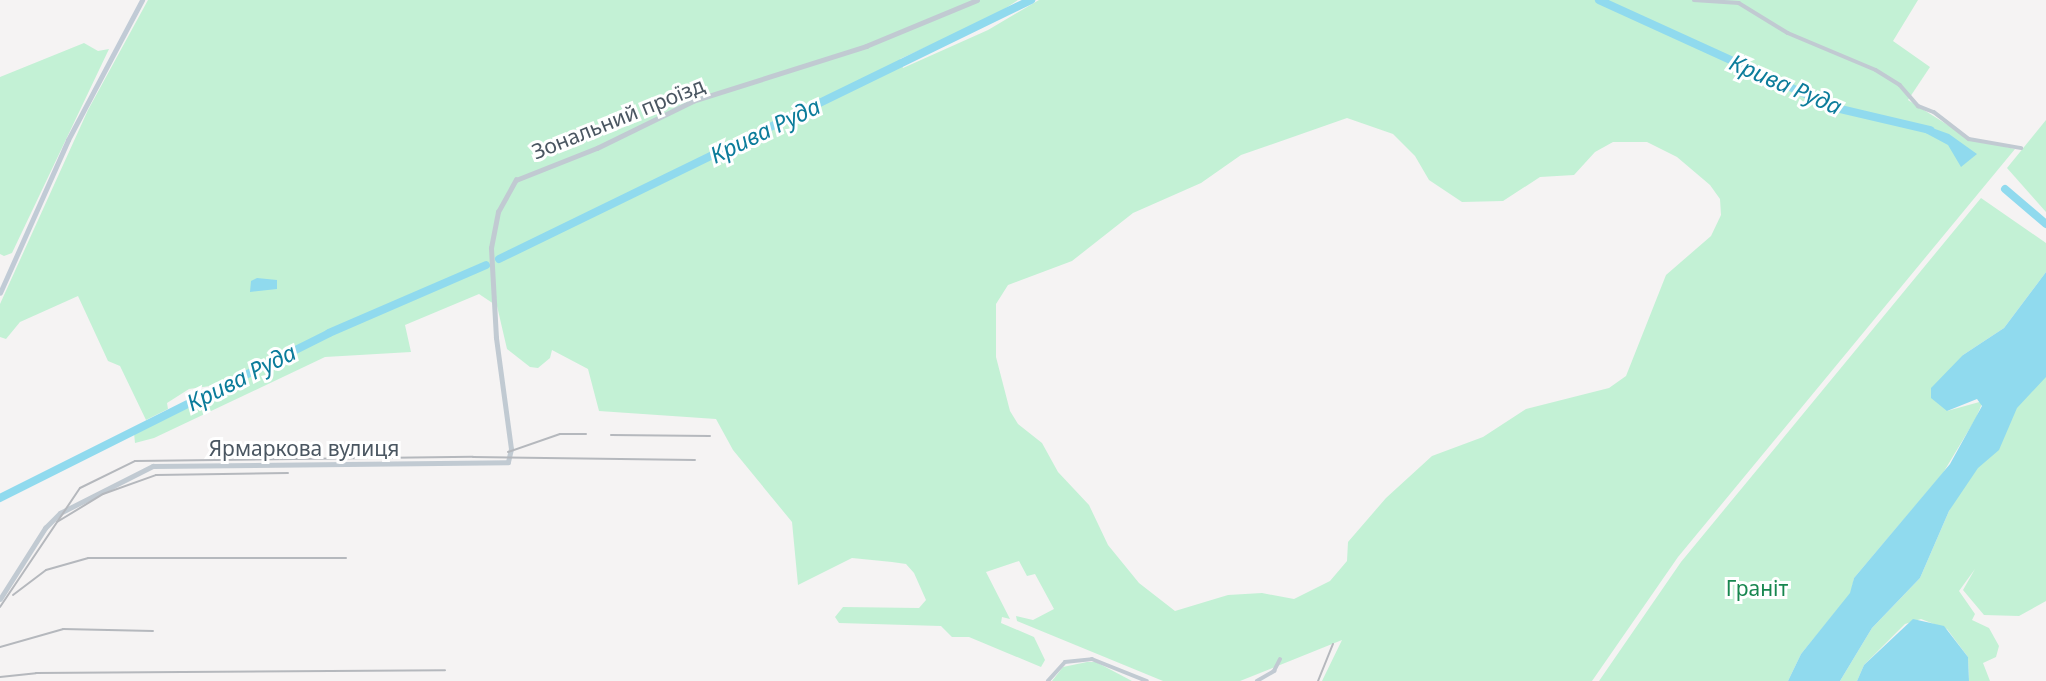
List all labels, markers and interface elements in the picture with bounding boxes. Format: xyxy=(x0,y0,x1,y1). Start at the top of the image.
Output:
water label: Крива Руда xyxy=(1726,48,1846,120)
street label: Зональний проїзд xyxy=(528,72,708,164)
water label: Крива Руда xyxy=(705,92,825,168)
water label: Крива Руда xyxy=(182,338,300,416)
street label: Ярмаркова вулиця xyxy=(209,435,399,461)
park label: Граніт xyxy=(1726,575,1788,601)

